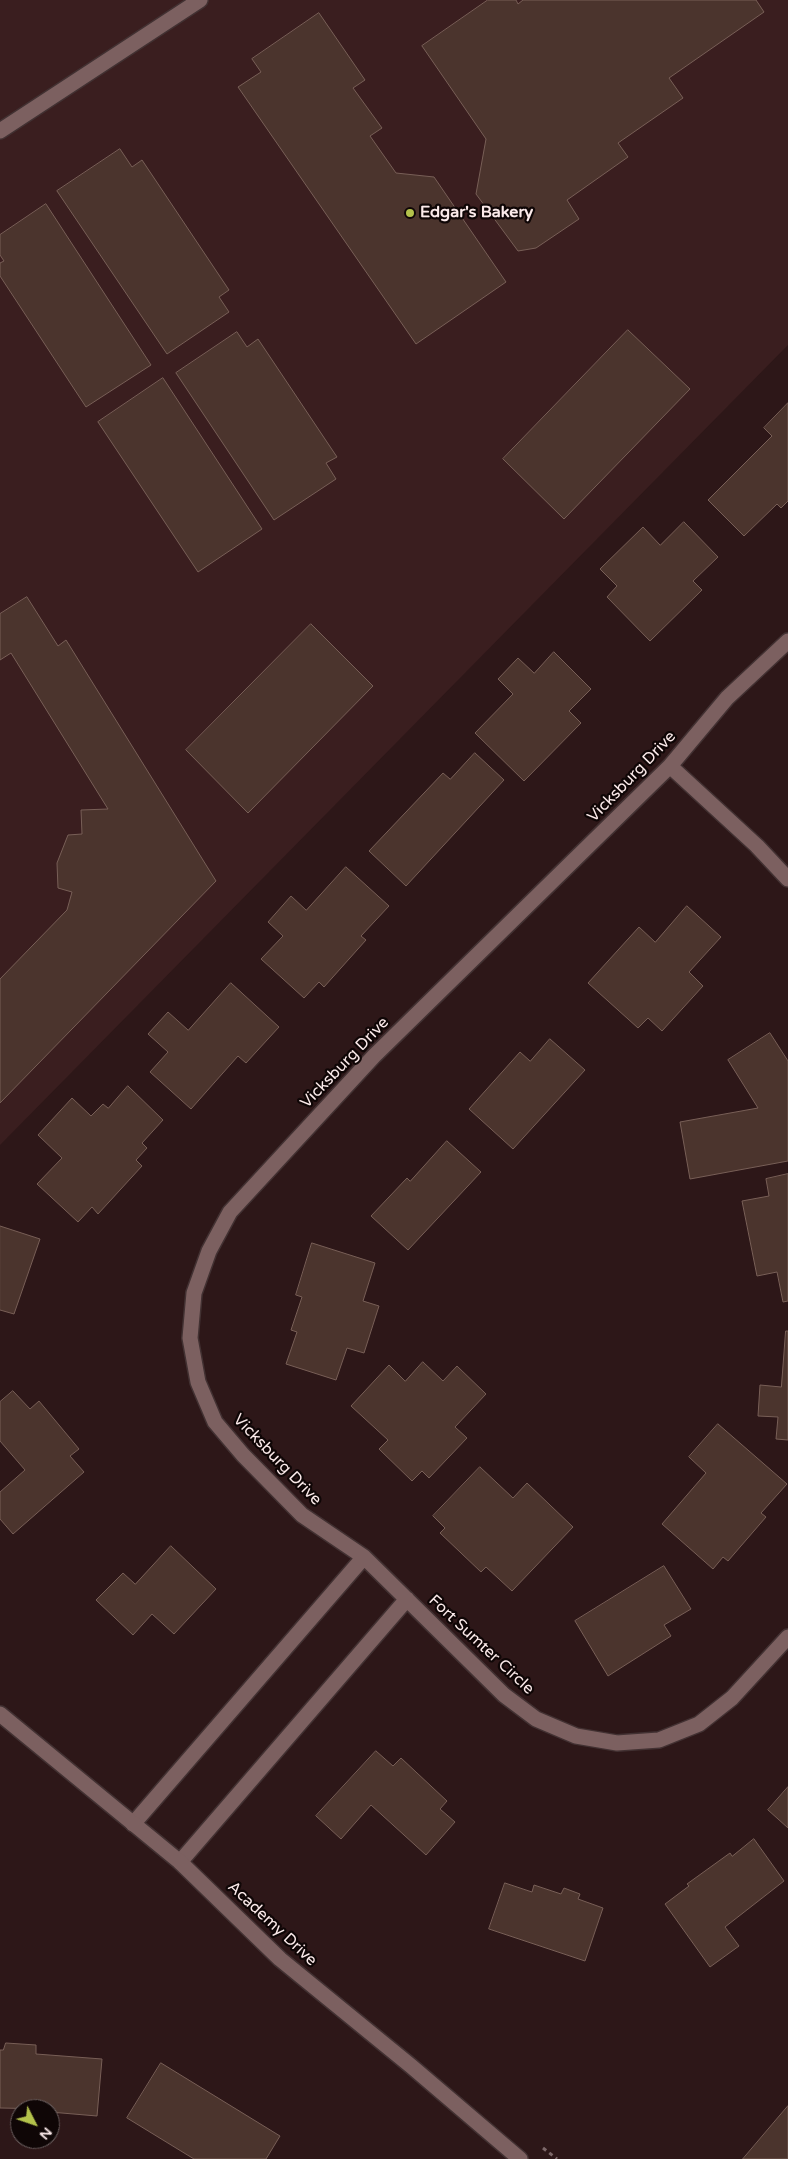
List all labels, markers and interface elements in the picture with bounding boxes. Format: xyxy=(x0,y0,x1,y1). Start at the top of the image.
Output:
place label: Edgar's Bakery xyxy=(420,203,533,223)
marker: Edgar's Bakery xyxy=(404,207,416,219)
street label: Vicksburg Drive xyxy=(584,727,680,827)
street label: Vicksburg Drive xyxy=(297,1013,393,1113)
street label: Vicksburg Drive xyxy=(229,1410,325,1510)
street label: Fort Sumter Circle xyxy=(424,1591,538,1699)
street label: Academy Drive xyxy=(223,1878,321,1970)
north arrow xyxy=(10,2099,60,2149)
text: N xyxy=(36,2124,56,2143)

